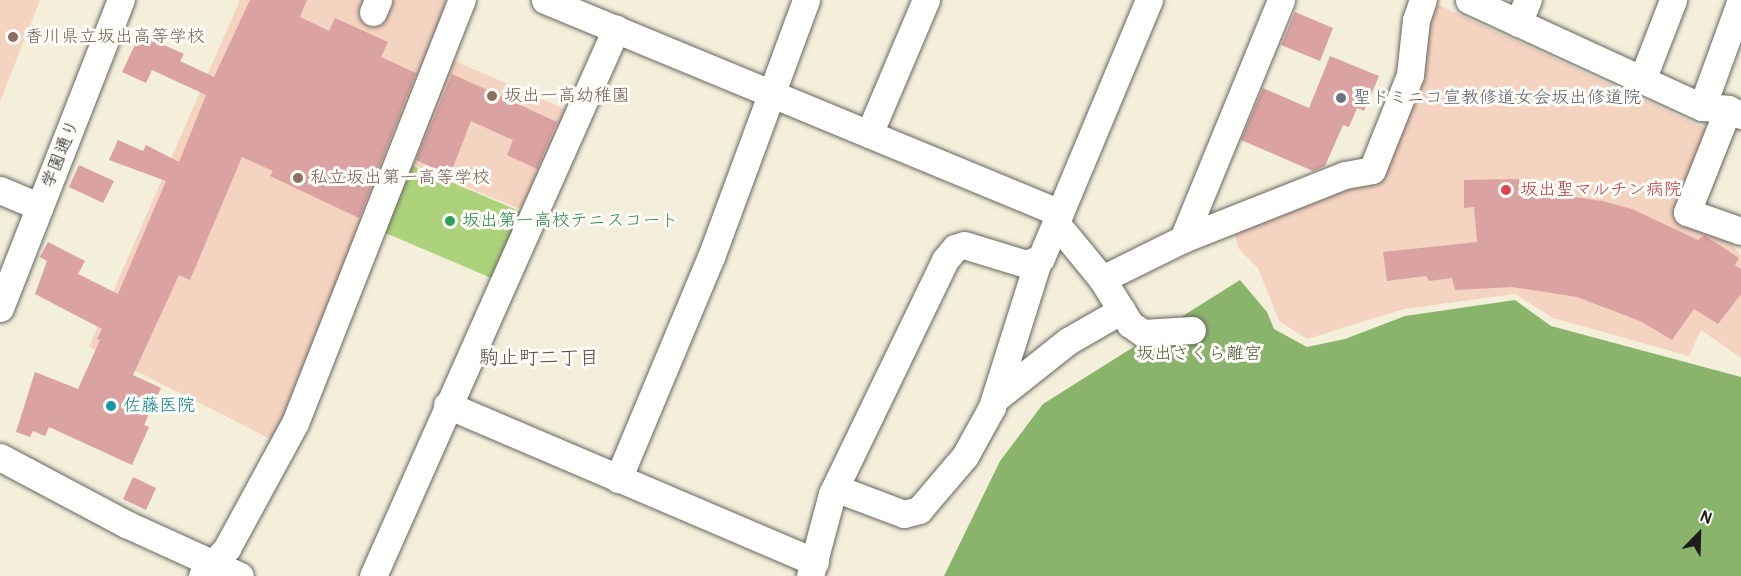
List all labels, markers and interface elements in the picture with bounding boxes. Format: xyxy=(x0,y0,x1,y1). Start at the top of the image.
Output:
place label: 香川県立坂出高等学校 xyxy=(25,26,205,48)
marker: 香川県立坂出高等学校 xyxy=(6,30,20,44)
place label: 坂出一高幼稚園 xyxy=(504,85,630,107)
place label: 聖ドミニコ宣教修道女会坂出修道院 xyxy=(1353,87,1641,109)
marker: 坂出一高幼稚園 xyxy=(485,89,499,103)
marker: 聖ドミニコ宣教修道女会坂出修道院 xyxy=(1334,91,1348,105)
street label: 学園通り xyxy=(38,117,84,191)
place label: 私立坂出第一高等学校 xyxy=(310,167,490,189)
marker: 私立坂出第一高等学校 xyxy=(291,171,305,185)
place label: 坂出聖マルチン病院 xyxy=(1520,179,1682,201)
marker: 坂出聖マルチン病院 xyxy=(1497,181,1515,199)
place label: 坂出第一高校テニスコート xyxy=(462,210,678,232)
marker: 坂出第一高校テニスコート xyxy=(443,214,457,228)
park label: 坂出さくら離宮 xyxy=(1136,343,1262,365)
district label: 駒止町二丁目 xyxy=(479,345,599,369)
place label: 佐藤医院 xyxy=(123,395,195,417)
marker: 佐藤医院 xyxy=(104,399,118,413)
north arrow xyxy=(1669,504,1729,564)
text: N xyxy=(1697,506,1715,529)

